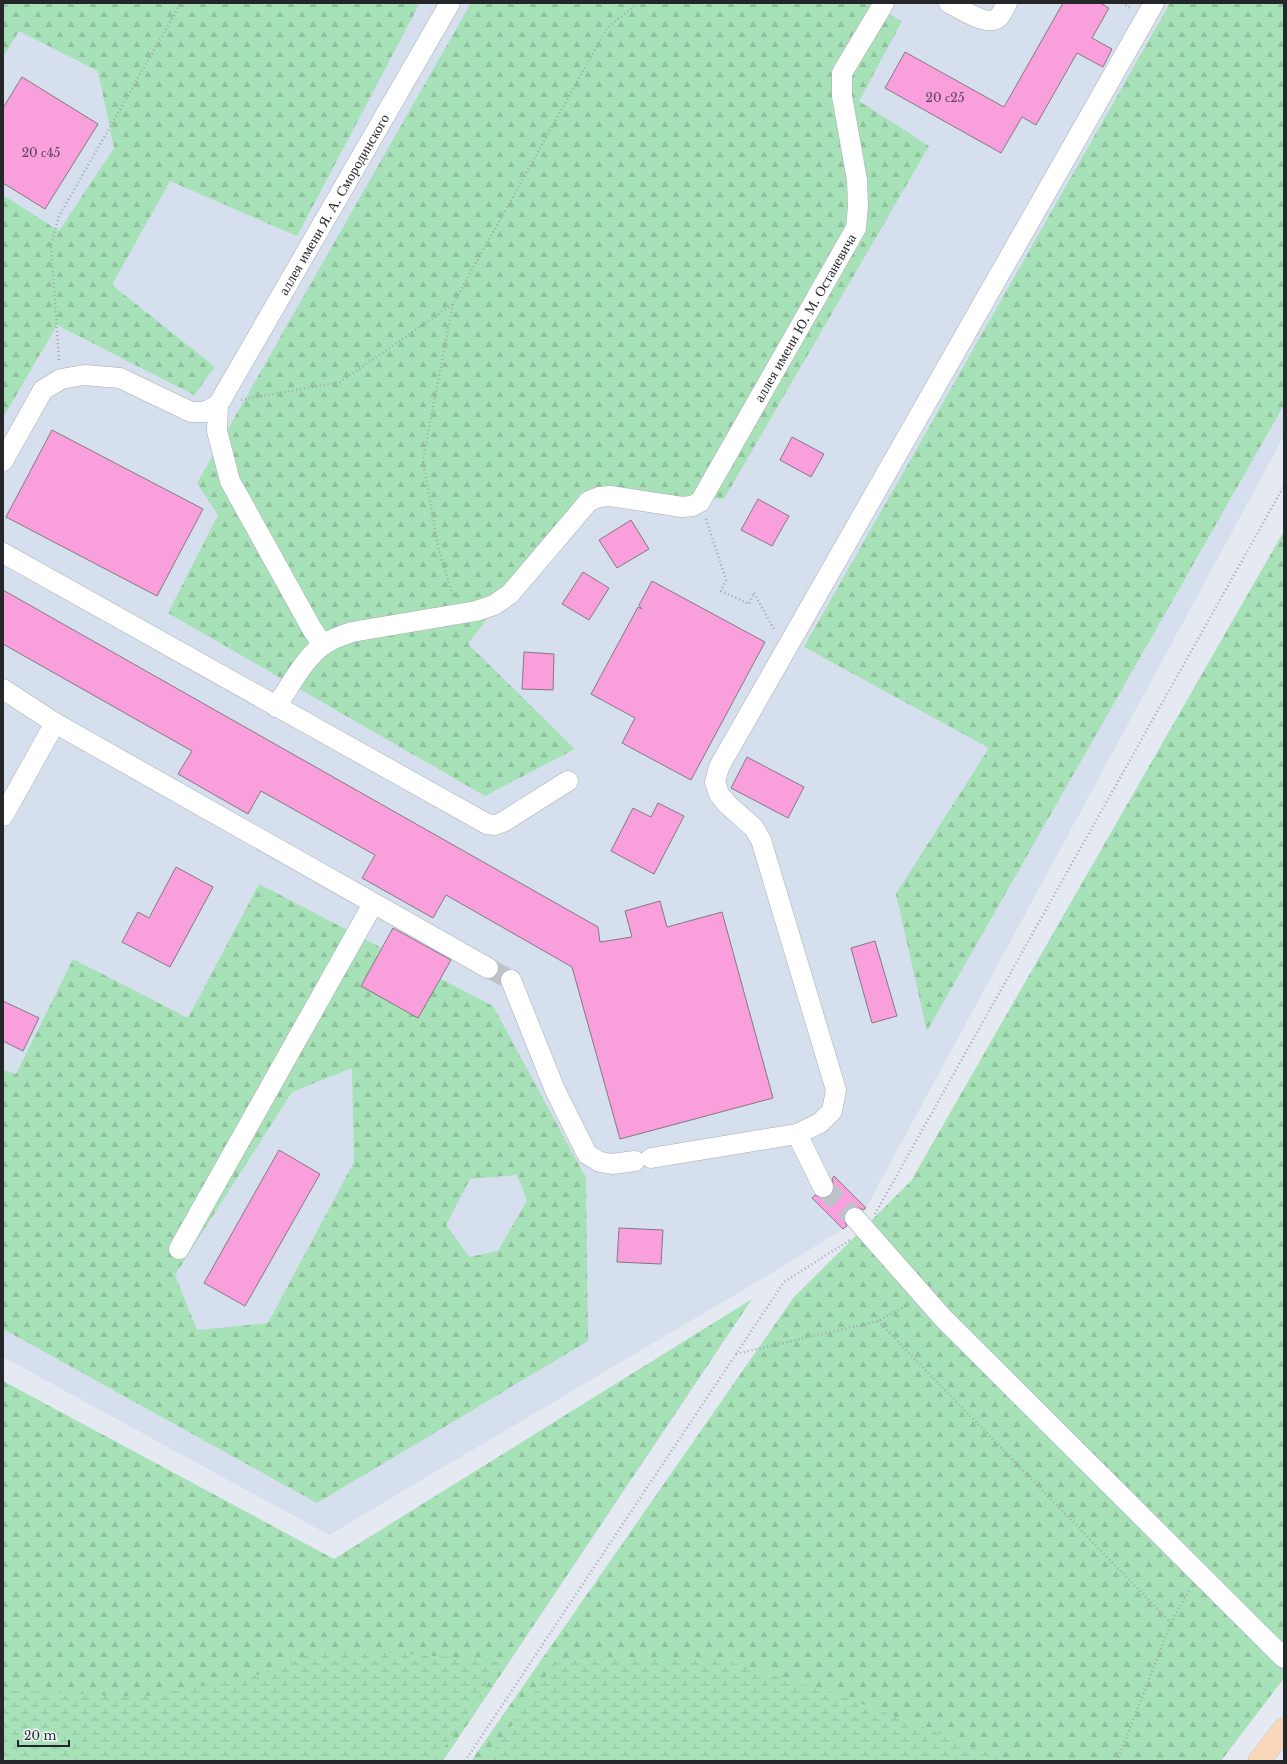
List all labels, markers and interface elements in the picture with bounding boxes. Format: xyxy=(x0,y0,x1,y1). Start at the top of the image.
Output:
house number: 20 с25 xyxy=(926,90,965,105)
street label: аллея имени Я. А. Смородинского xyxy=(274,110,393,298)
house number: 20 с45 xyxy=(22,145,60,160)
street label: аллея имени Ю. М. Останевича xyxy=(750,230,860,405)
scale bar xyxy=(18,1722,69,1748)
text: 20 m xyxy=(24,1728,56,1743)

